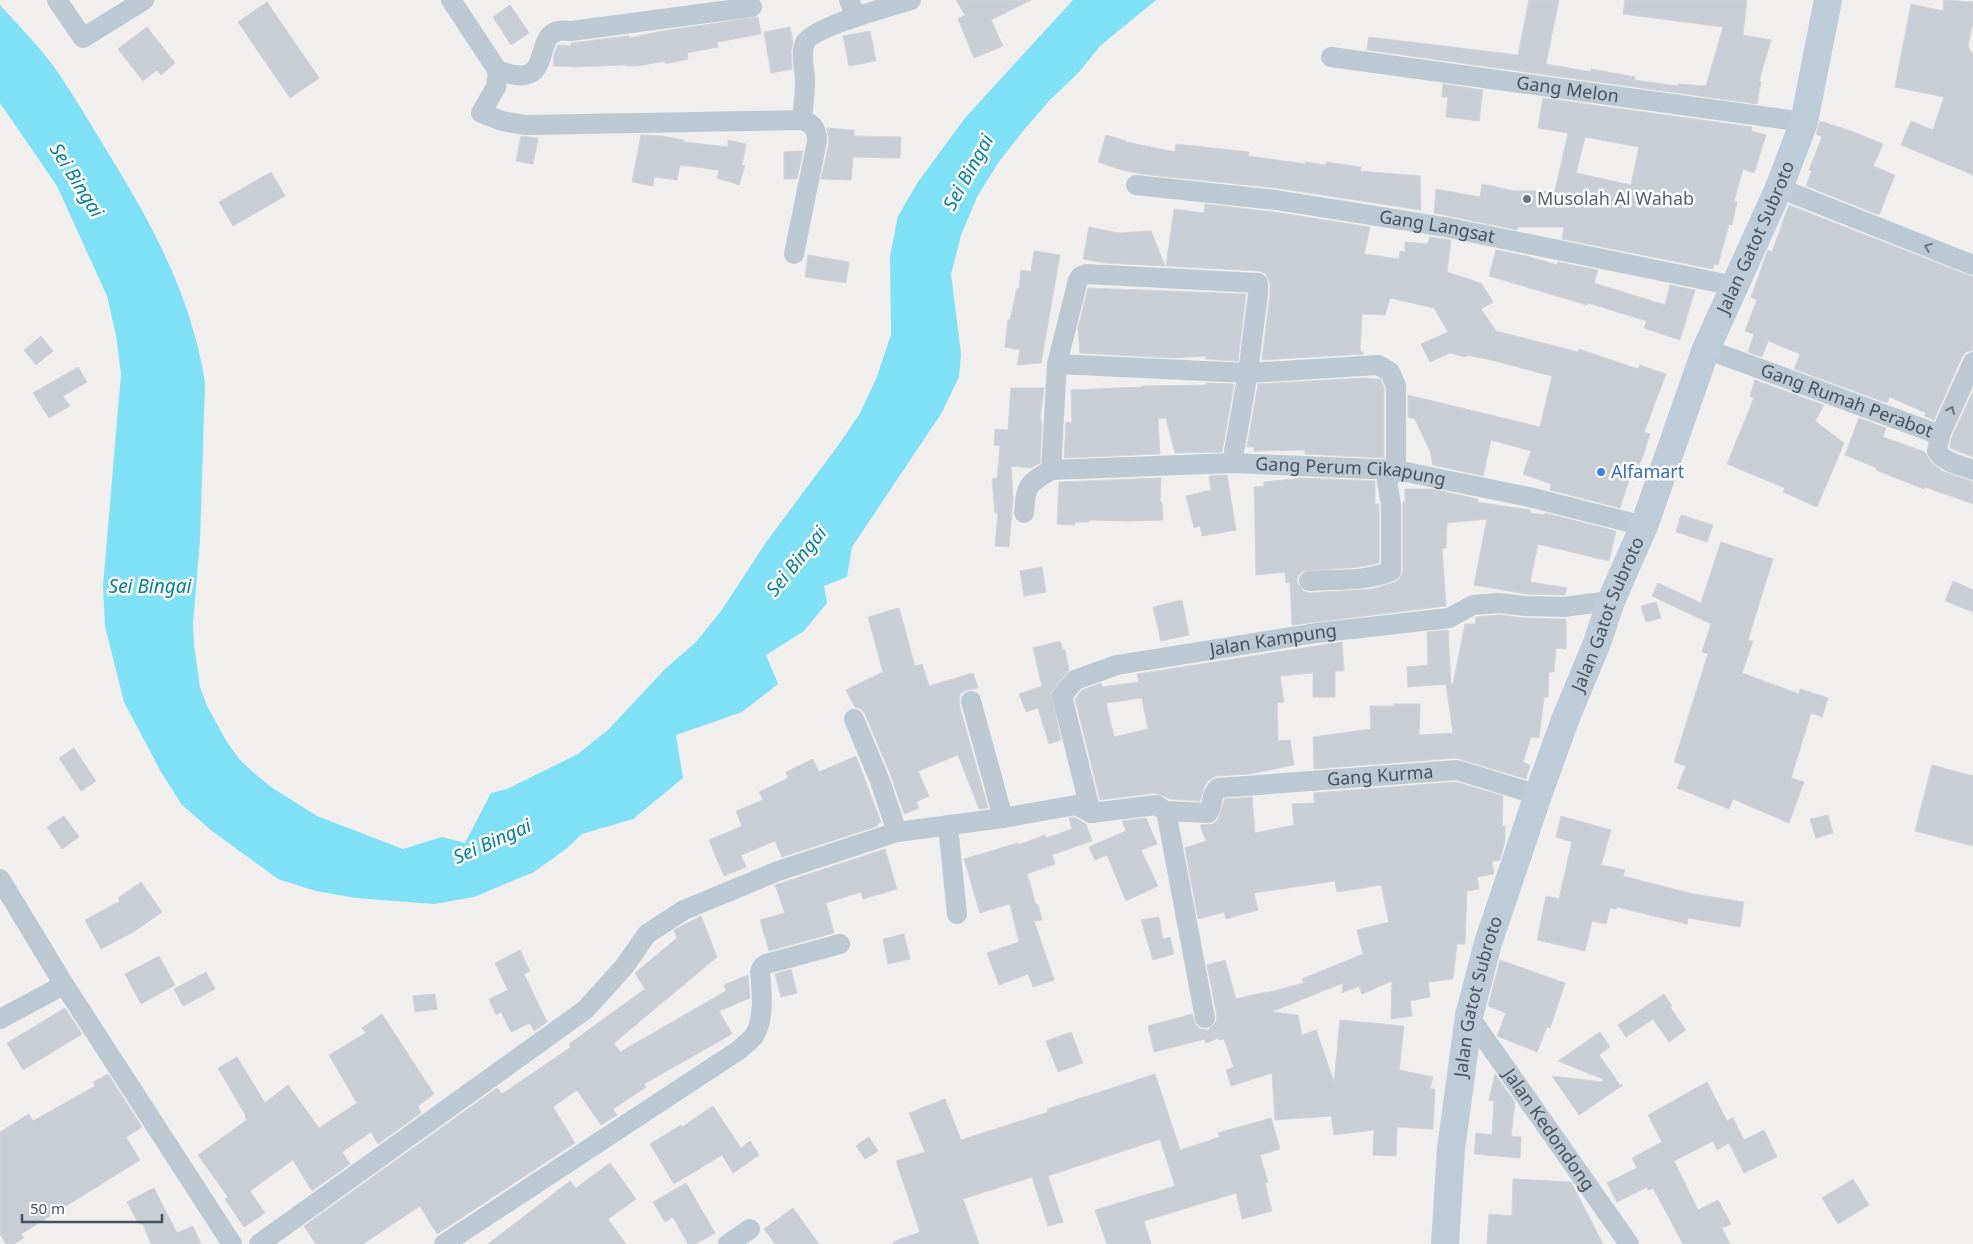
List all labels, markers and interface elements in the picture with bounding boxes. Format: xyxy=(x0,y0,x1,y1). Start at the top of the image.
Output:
street label: Gang Melon xyxy=(1515,70,1621,107)
water label: Sei Bingai xyxy=(937,128,1000,215)
water label: Sei Bingai xyxy=(44,138,111,223)
street label: Jalan Gatot Subroto xyxy=(1710,157,1799,319)
place label: Musolah Al Wahab xyxy=(1537,186,1694,210)
marker: Musolah Al Wahab xyxy=(1521,193,1533,205)
street label: Gang Langsat xyxy=(1378,204,1498,248)
one-way arrow xyxy=(1924,243,1933,253)
street label: Gang Rumah Perabot xyxy=(1758,357,1937,443)
one-way arrow xyxy=(1945,406,1955,415)
street label: Gang Perum Cikapung xyxy=(1255,451,1448,491)
place label: Alfamart xyxy=(1611,459,1685,483)
marker: Alfamart xyxy=(1595,466,1607,478)
water label: Sei Bingai xyxy=(760,520,833,601)
street label: Jalan Gatot Subroto xyxy=(1564,533,1649,697)
water label: Sei Bingai xyxy=(109,573,193,599)
street label: Jalan Kampung xyxy=(1206,618,1338,661)
street label: Gang Kurma xyxy=(1326,759,1434,791)
water label: Sei Bingai xyxy=(449,812,536,870)
street label: Jalan Gatot Subroto xyxy=(1448,913,1507,1081)
street label: Jalan Kedondong xyxy=(1497,1062,1601,1195)
scale bar xyxy=(22,1192,162,1224)
text: 50 m xyxy=(30,1198,65,1218)

